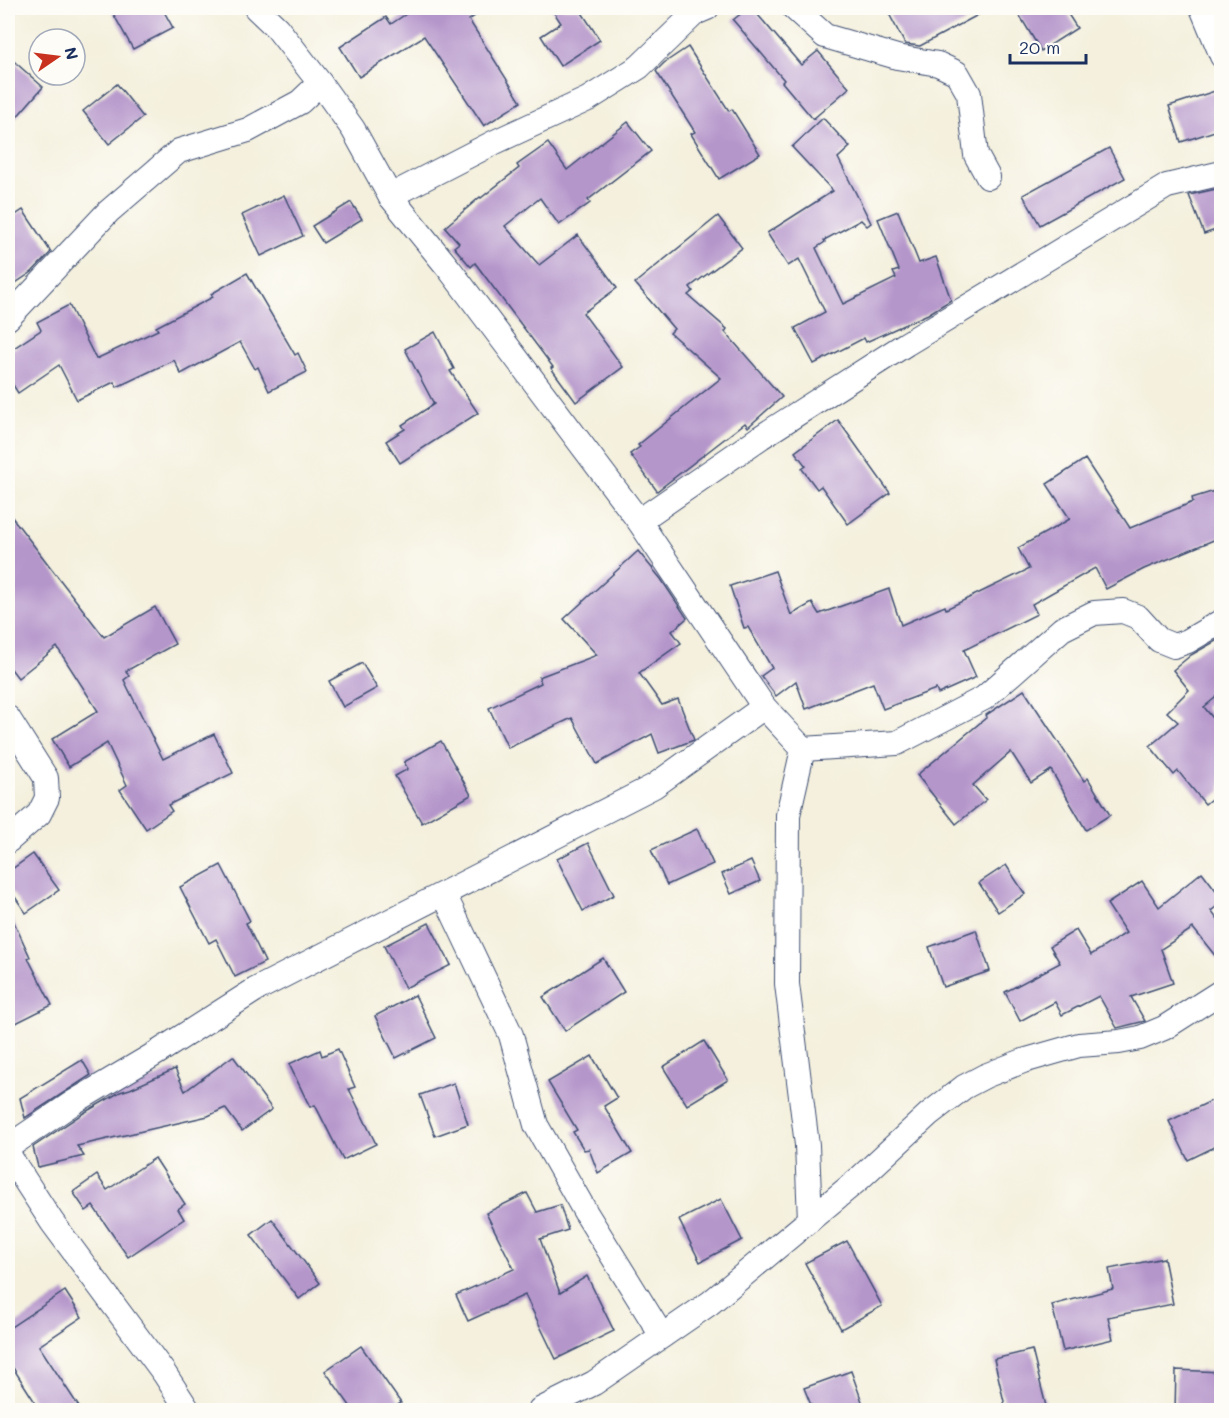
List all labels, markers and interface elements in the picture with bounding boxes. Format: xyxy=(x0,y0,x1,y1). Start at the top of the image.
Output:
north arrow xyxy=(27,27,87,87)
scale bar xyxy=(1010,27,1086,65)
text: 20 m xyxy=(1019,35,1060,59)
text: N xyxy=(60,45,84,62)

